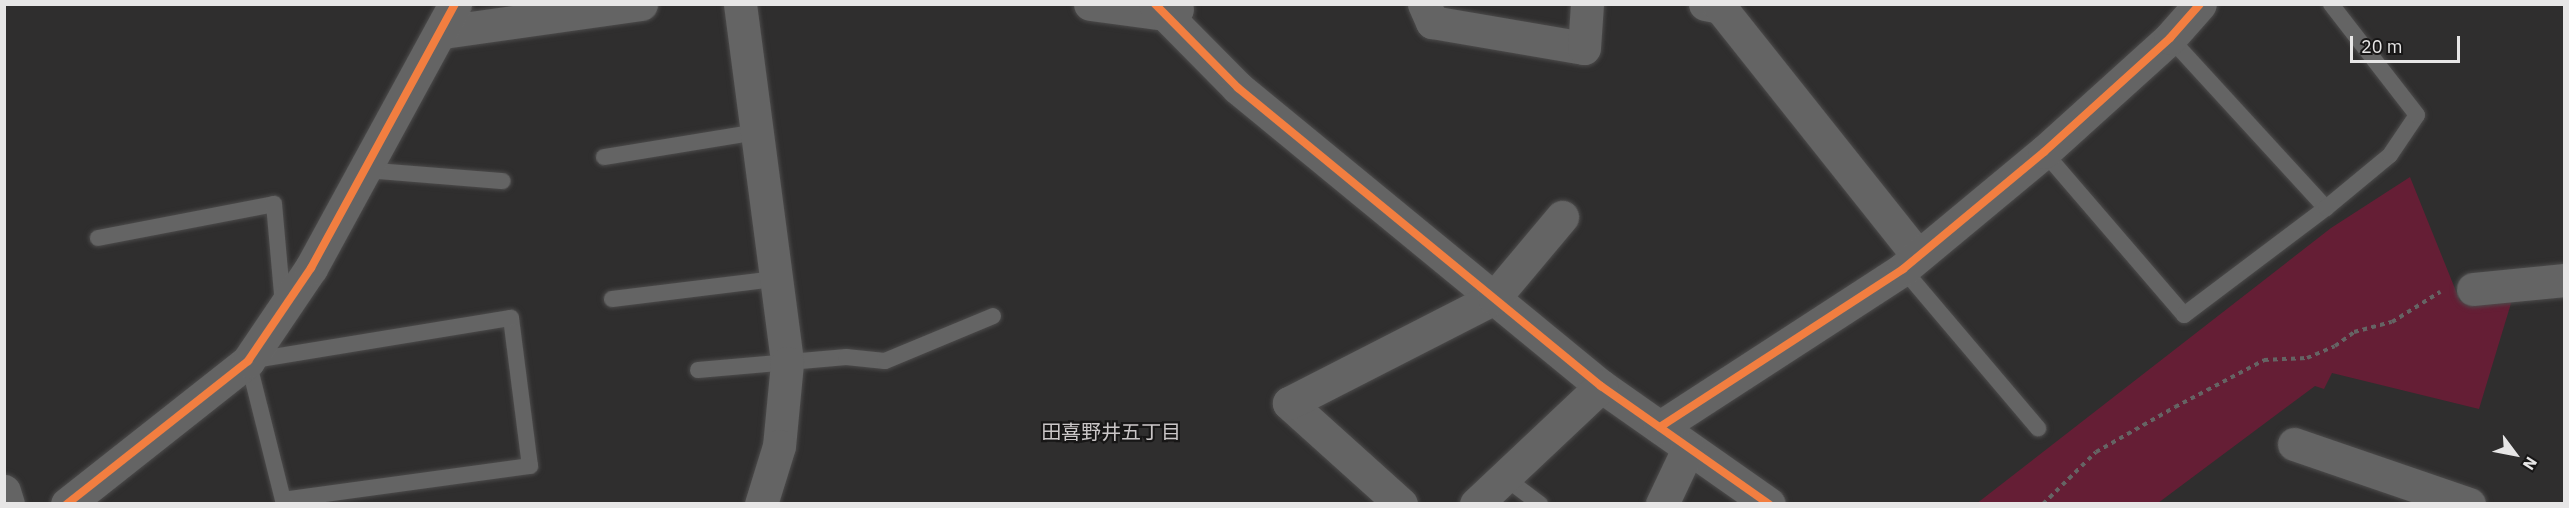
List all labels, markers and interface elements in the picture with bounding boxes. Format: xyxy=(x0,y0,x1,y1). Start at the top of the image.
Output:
scale bar xyxy=(2353,24,2462,62)
text: 20 m xyxy=(2361,35,2403,58)
district label: 田喜野井五丁目 xyxy=(1041,419,1181,443)
north arrow xyxy=(2485,424,2545,484)
text: N xyxy=(2519,453,2542,474)

